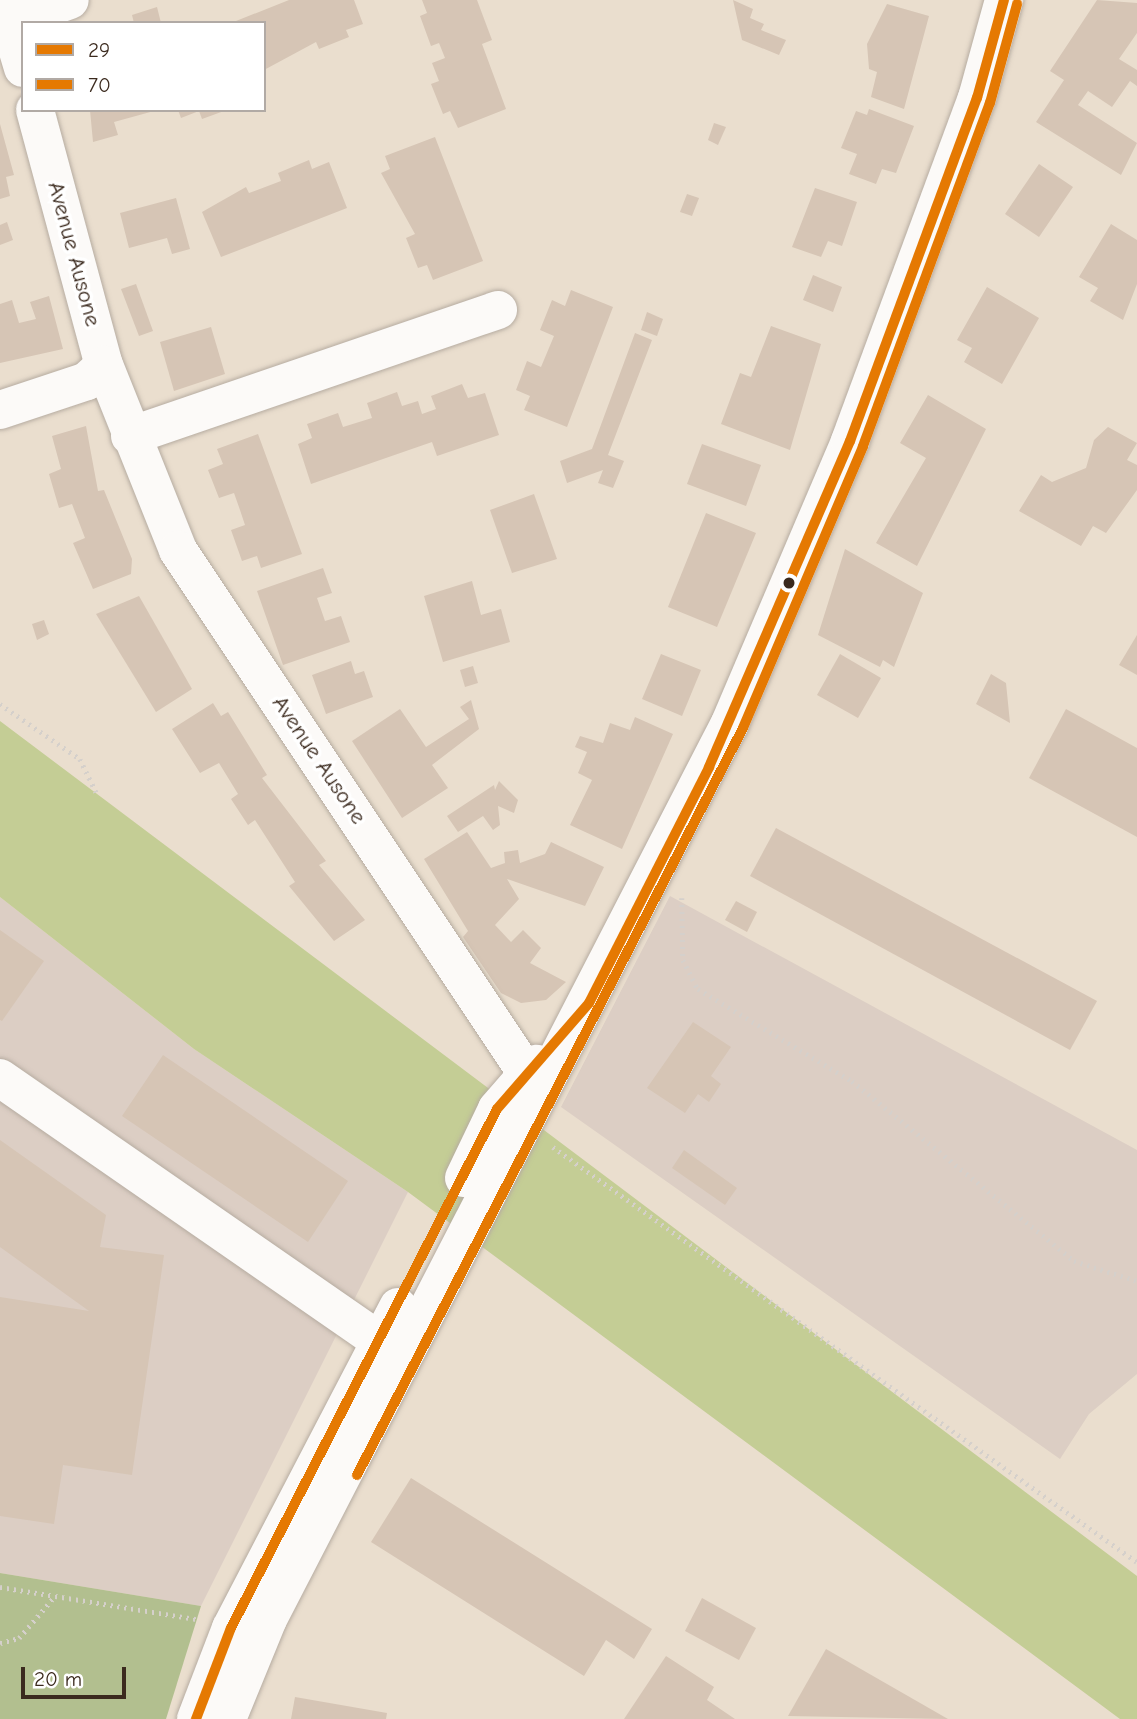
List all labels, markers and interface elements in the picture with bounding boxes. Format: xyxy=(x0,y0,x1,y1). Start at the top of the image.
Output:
legend xyxy=(21,21,266,112)
text: 29 xyxy=(88,38,110,62)
text: 70 xyxy=(88,73,111,97)
street label: Avenue Ausone xyxy=(41,179,107,329)
unlabelled marker xyxy=(782,576,796,590)
street label: Avenue Ausone xyxy=(266,691,372,829)
scale bar xyxy=(24,1652,130,1696)
text: 20 m xyxy=(34,1667,82,1691)

